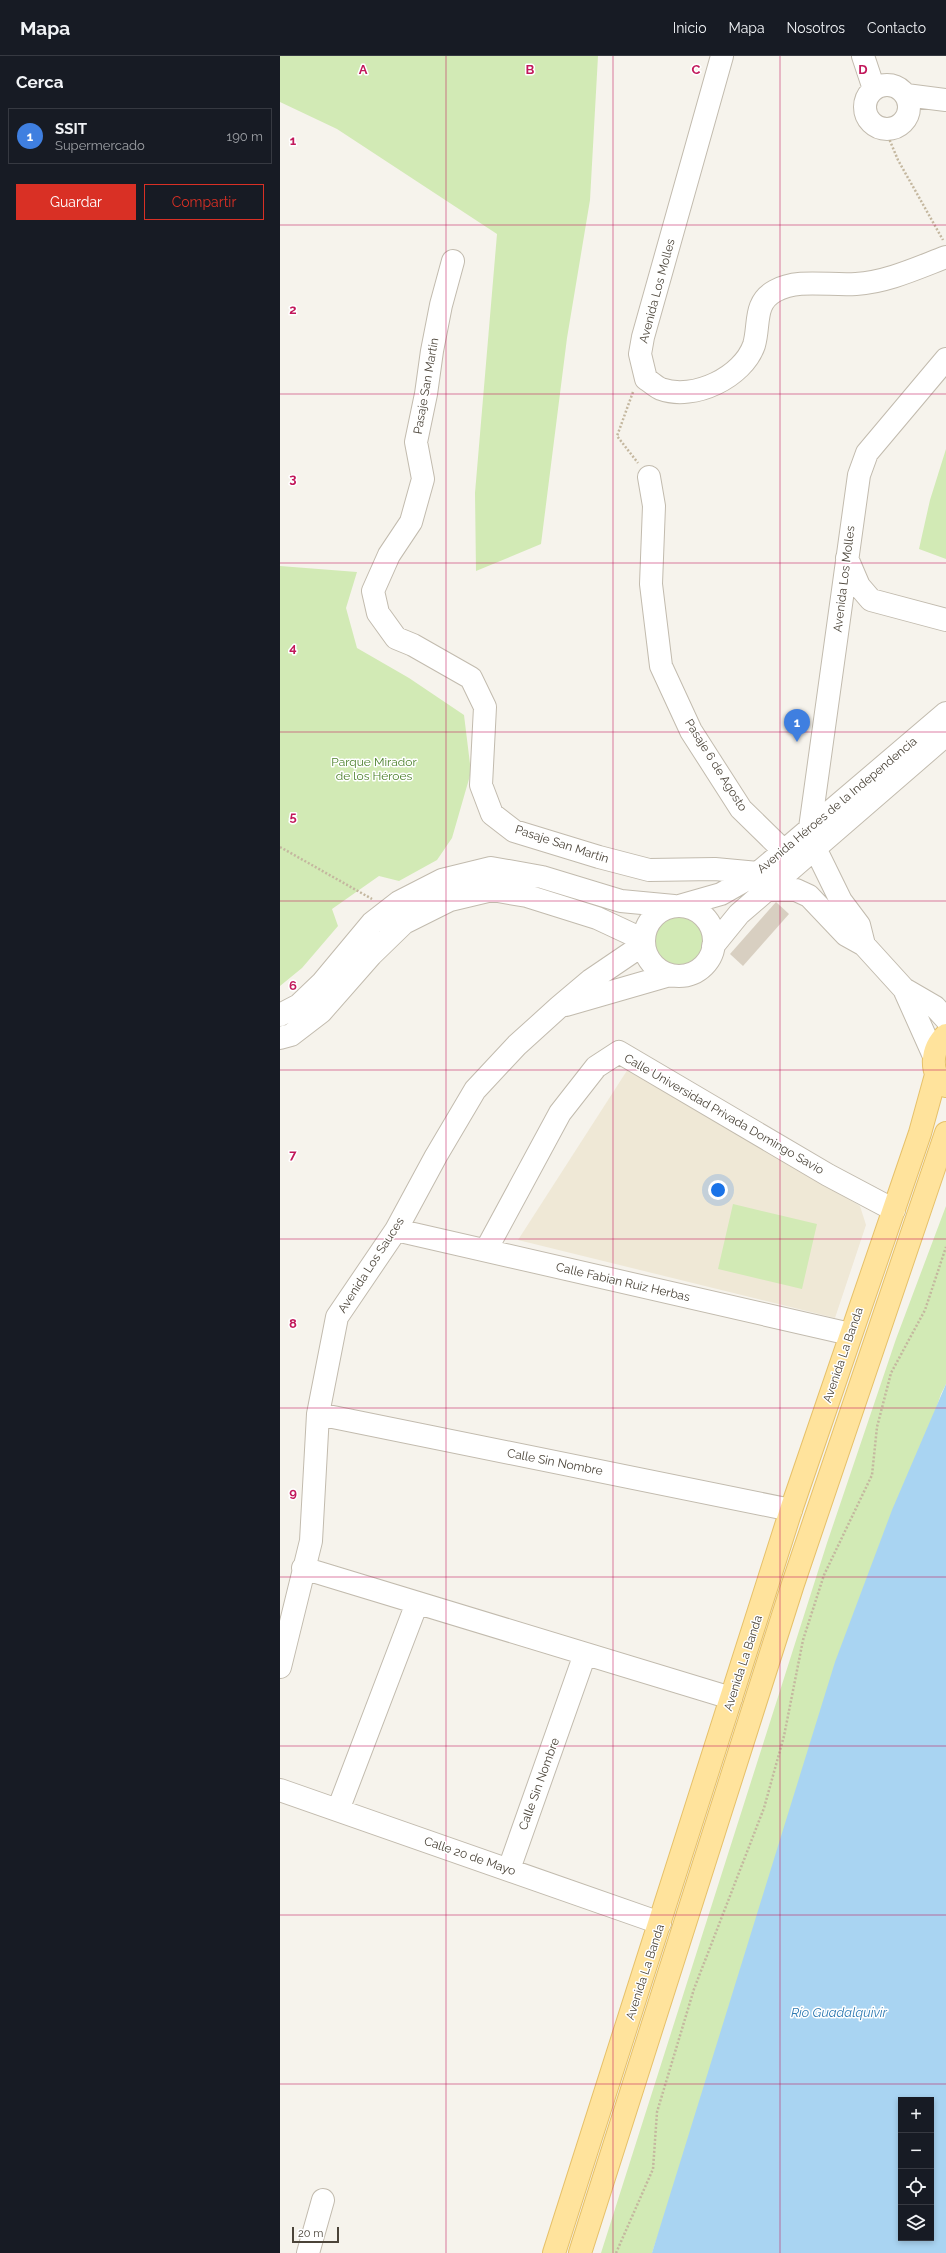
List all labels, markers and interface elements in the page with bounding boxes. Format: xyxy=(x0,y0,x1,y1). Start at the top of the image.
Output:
text: Mapa xyxy=(20,17,70,39)
text: Inicio xyxy=(673,20,706,36)
text: Mapa xyxy=(728,20,765,36)
text: Nosotros xyxy=(787,20,845,36)
text: Contacto xyxy=(867,20,926,36)
text: A xyxy=(359,62,368,77)
text: B xyxy=(526,62,535,77)
text: C xyxy=(692,62,701,77)
text: D xyxy=(858,62,868,77)
text: Cerca xyxy=(16,72,64,92)
text: SSIT xyxy=(55,120,87,138)
text: 1 xyxy=(27,129,33,144)
text: 190 m xyxy=(227,129,263,144)
text: 1 xyxy=(290,133,297,148)
text: Supermercado xyxy=(55,138,145,153)
button: Guardar xyxy=(16,184,136,220)
button: Compartir xyxy=(144,184,264,220)
street label: Avenida Los Molles xyxy=(636,237,678,345)
text: 2 xyxy=(289,302,297,317)
street label: Pasaje San Martin xyxy=(411,337,441,435)
text: 3 xyxy=(289,471,297,486)
street label: Avenida Los Molles xyxy=(831,525,858,633)
text: 4 xyxy=(289,640,297,655)
pin: 1 xyxy=(784,709,810,742)
street label: Pasaje 6 de Agosto xyxy=(682,716,750,814)
street label: Avenida Héroes de la Independencia xyxy=(754,734,920,876)
park label: Parque Mirador de los Héroes xyxy=(331,755,417,783)
text: 5 xyxy=(289,809,297,824)
street label: Pasaje San Martin xyxy=(513,822,611,866)
text: 6 xyxy=(289,978,297,993)
street label: Calle Universidad Privada Domingo Savio xyxy=(622,1051,826,1177)
text: 7 xyxy=(289,1147,297,1162)
your location xyxy=(708,1180,728,1200)
street label: Avenida Los Sauces xyxy=(335,1215,407,1315)
street label: Calle Fabian Ruiz Herbas xyxy=(555,1260,692,1304)
street label: Avenida La Banda xyxy=(820,1306,866,1404)
text: 8 xyxy=(289,1316,297,1331)
street label: Calle Sin Nombre xyxy=(506,1446,604,1478)
text: 9 xyxy=(289,1485,297,1500)
street label: Avenida La Banda xyxy=(721,1613,765,1713)
street label: Calle Sin Nombre xyxy=(516,1736,562,1832)
street label: Calle 20 de Mayo xyxy=(422,1834,518,1878)
street label: Avenida La Banda xyxy=(623,1922,667,2022)
water label: Río Guadalquivir xyxy=(791,2005,888,2020)
map controls xyxy=(898,2097,934,2241)
button: + xyxy=(898,2097,934,2133)
button: − xyxy=(898,2133,934,2169)
button: locate xyxy=(898,2169,934,2205)
button: layers xyxy=(898,2205,934,2241)
scale bar xyxy=(292,2225,339,2244)
text: 20 m xyxy=(298,2227,323,2240)

